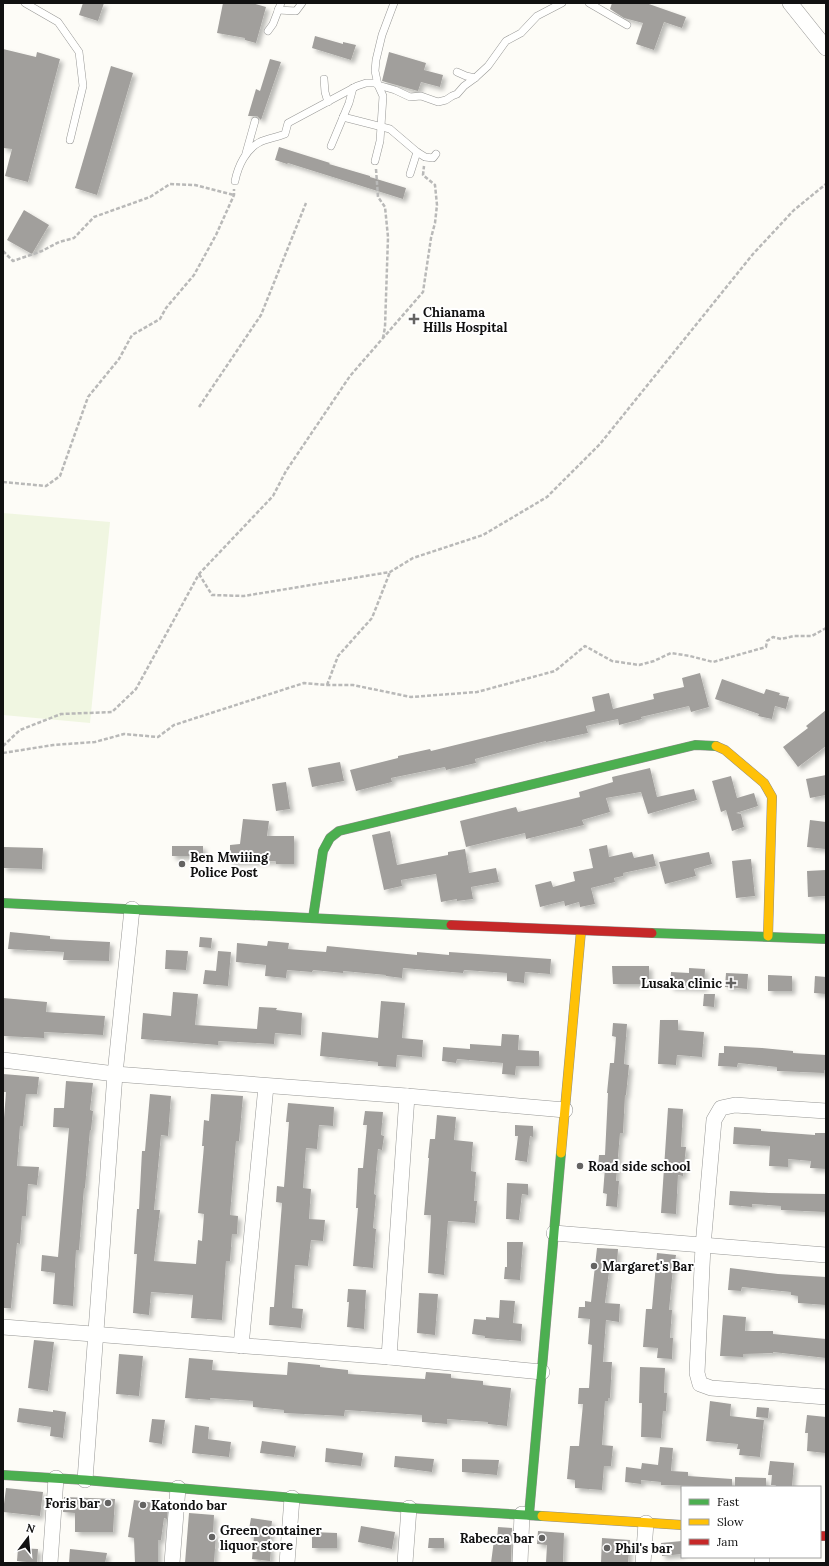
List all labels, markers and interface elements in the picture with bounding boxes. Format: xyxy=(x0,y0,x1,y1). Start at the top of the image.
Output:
place label: Chianama Hills Hospital xyxy=(423,304,508,336)
marker: Chianama Hills Hospital xyxy=(408,313,420,325)
place label: Ben Mwiiing Police Post xyxy=(190,849,269,881)
marker: Ben Mwiiing Police Post xyxy=(177,859,187,869)
place label: Lusaka clinic xyxy=(641,975,722,992)
marker: Lusaka clinic xyxy=(725,977,737,989)
place label: Road side school xyxy=(588,1158,691,1175)
marker: Road side school xyxy=(575,1161,585,1171)
place label: Margaret's Bar xyxy=(602,1258,694,1275)
marker: Margaret's Bar xyxy=(589,1261,599,1271)
legend xyxy=(681,1486,821,1558)
text: Fast xyxy=(717,1494,740,1509)
place label: Foris bar xyxy=(45,1495,101,1512)
place label: Katondo bar xyxy=(151,1497,228,1514)
marker: Foris bar xyxy=(103,1498,113,1508)
marker: Katondo bar xyxy=(138,1500,148,1510)
text: Slow xyxy=(717,1514,744,1529)
north arrow xyxy=(8,1518,48,1558)
text: N xyxy=(25,1520,37,1536)
place label: Green container liquor store xyxy=(220,1522,323,1554)
place label: Rabecca bar xyxy=(460,1530,535,1547)
marker: Green container liquor store xyxy=(207,1532,217,1542)
marker: Rabecca bar xyxy=(537,1533,547,1543)
text: Jam xyxy=(716,1534,738,1549)
place label: Phil's bar xyxy=(615,1540,673,1557)
marker: Phil's bar xyxy=(602,1543,612,1553)

